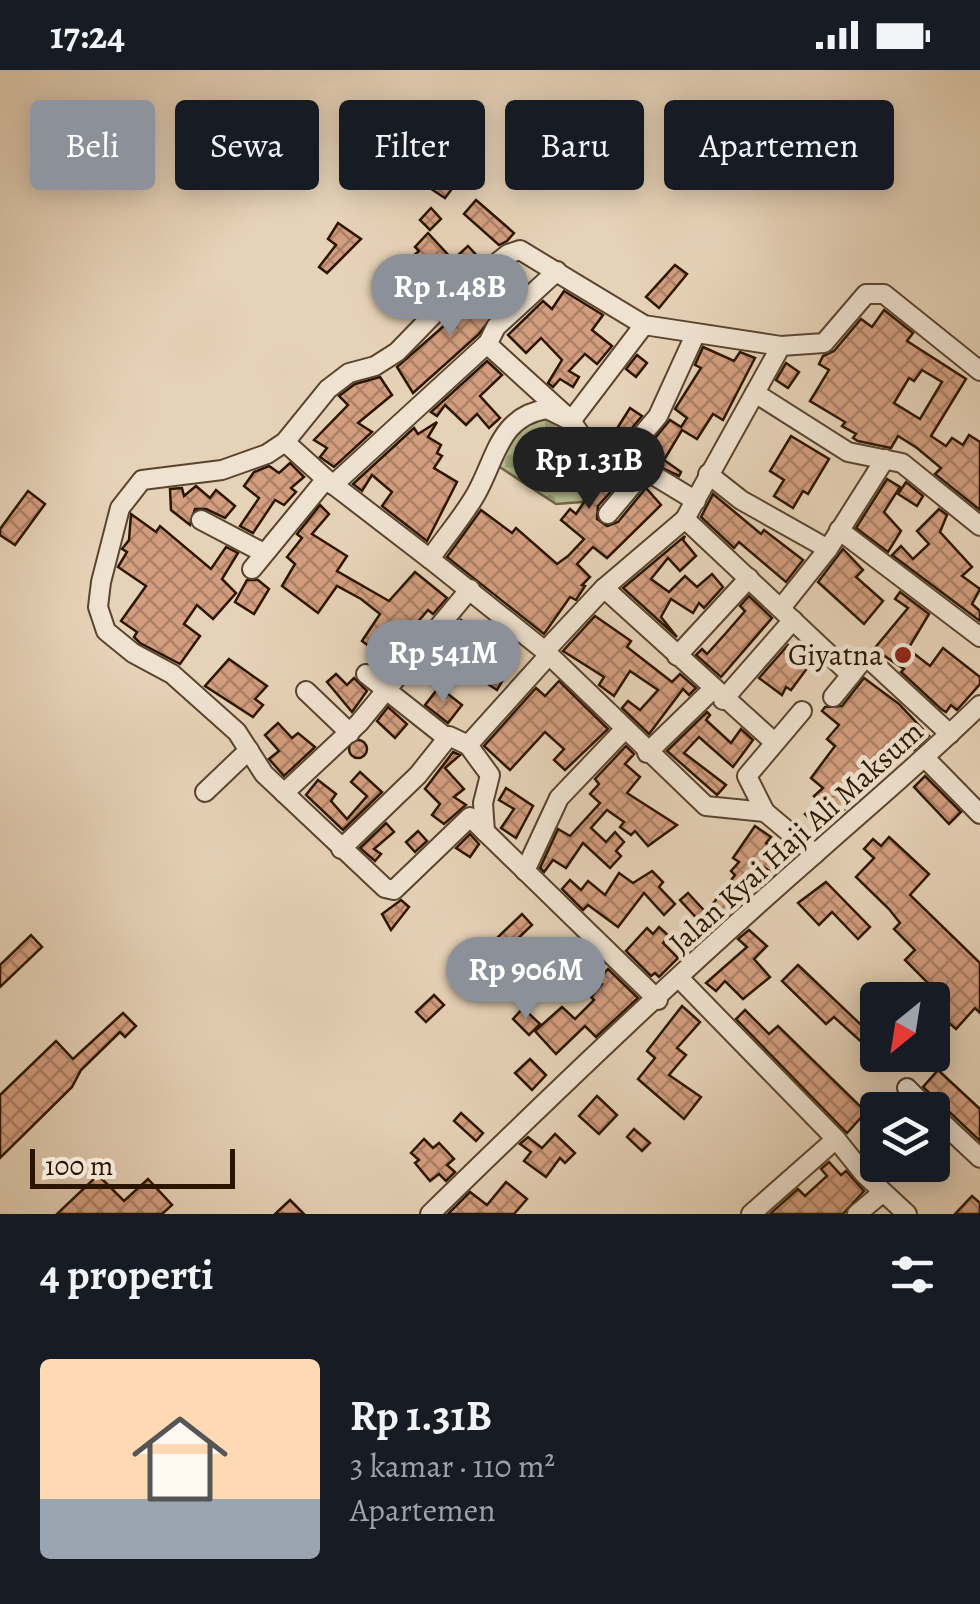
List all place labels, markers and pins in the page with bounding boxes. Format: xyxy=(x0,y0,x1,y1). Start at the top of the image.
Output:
pin: Rp 1.48B xyxy=(347,254,553,339)
pin: Rp 1.31B xyxy=(486,427,692,512)
pin: Rp 541M xyxy=(351,620,535,705)
place label: Giyatna xyxy=(788,635,883,675)
marker: Giyatna xyxy=(892,644,914,666)
pin: Rp 906M xyxy=(434,937,618,1022)

